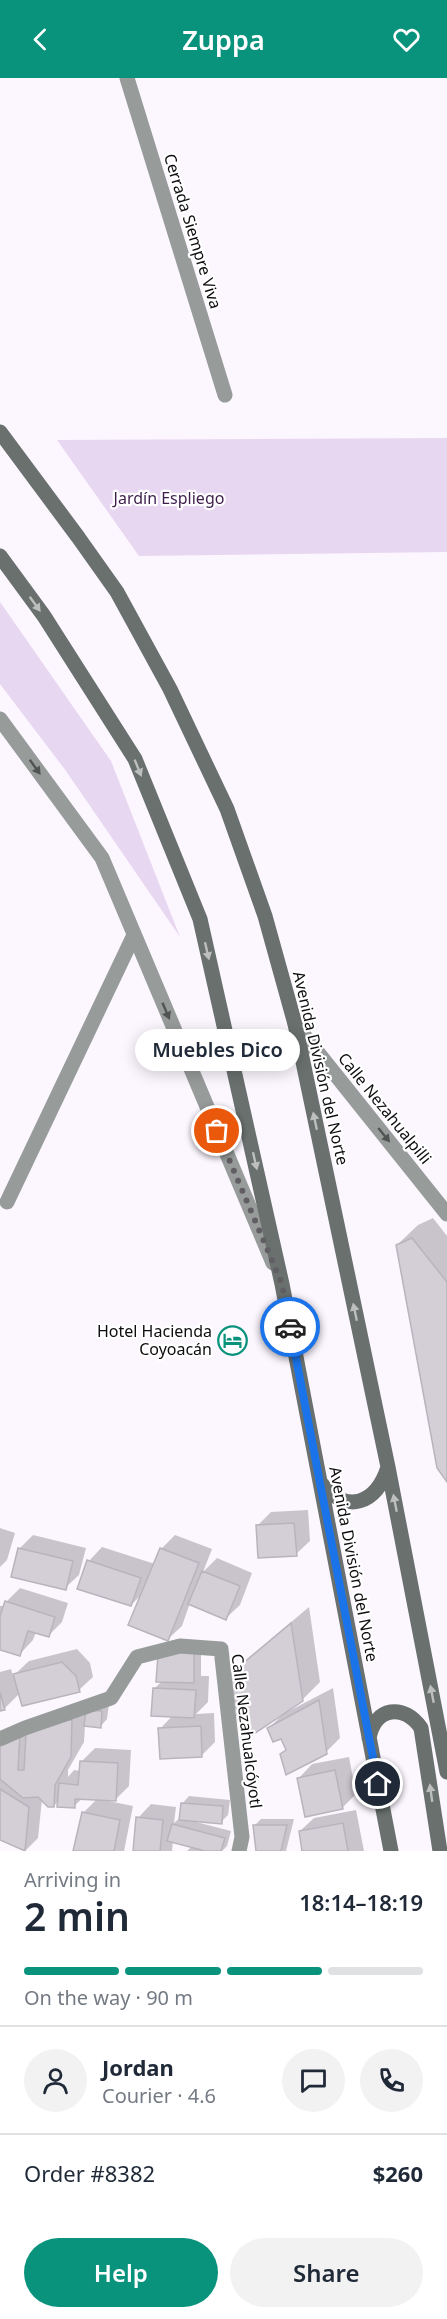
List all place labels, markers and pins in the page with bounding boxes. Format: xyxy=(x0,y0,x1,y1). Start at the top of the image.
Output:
callout: Muebles Dico xyxy=(134,1029,300,1071)
pin xyxy=(191,1105,242,1156)
place label: Hotel Hacienda Coyoacán xyxy=(97,1320,212,1360)
hotel icon: Hotel Hacienda Coyoacán xyxy=(217,1324,249,1356)
pin xyxy=(352,1758,403,1809)

